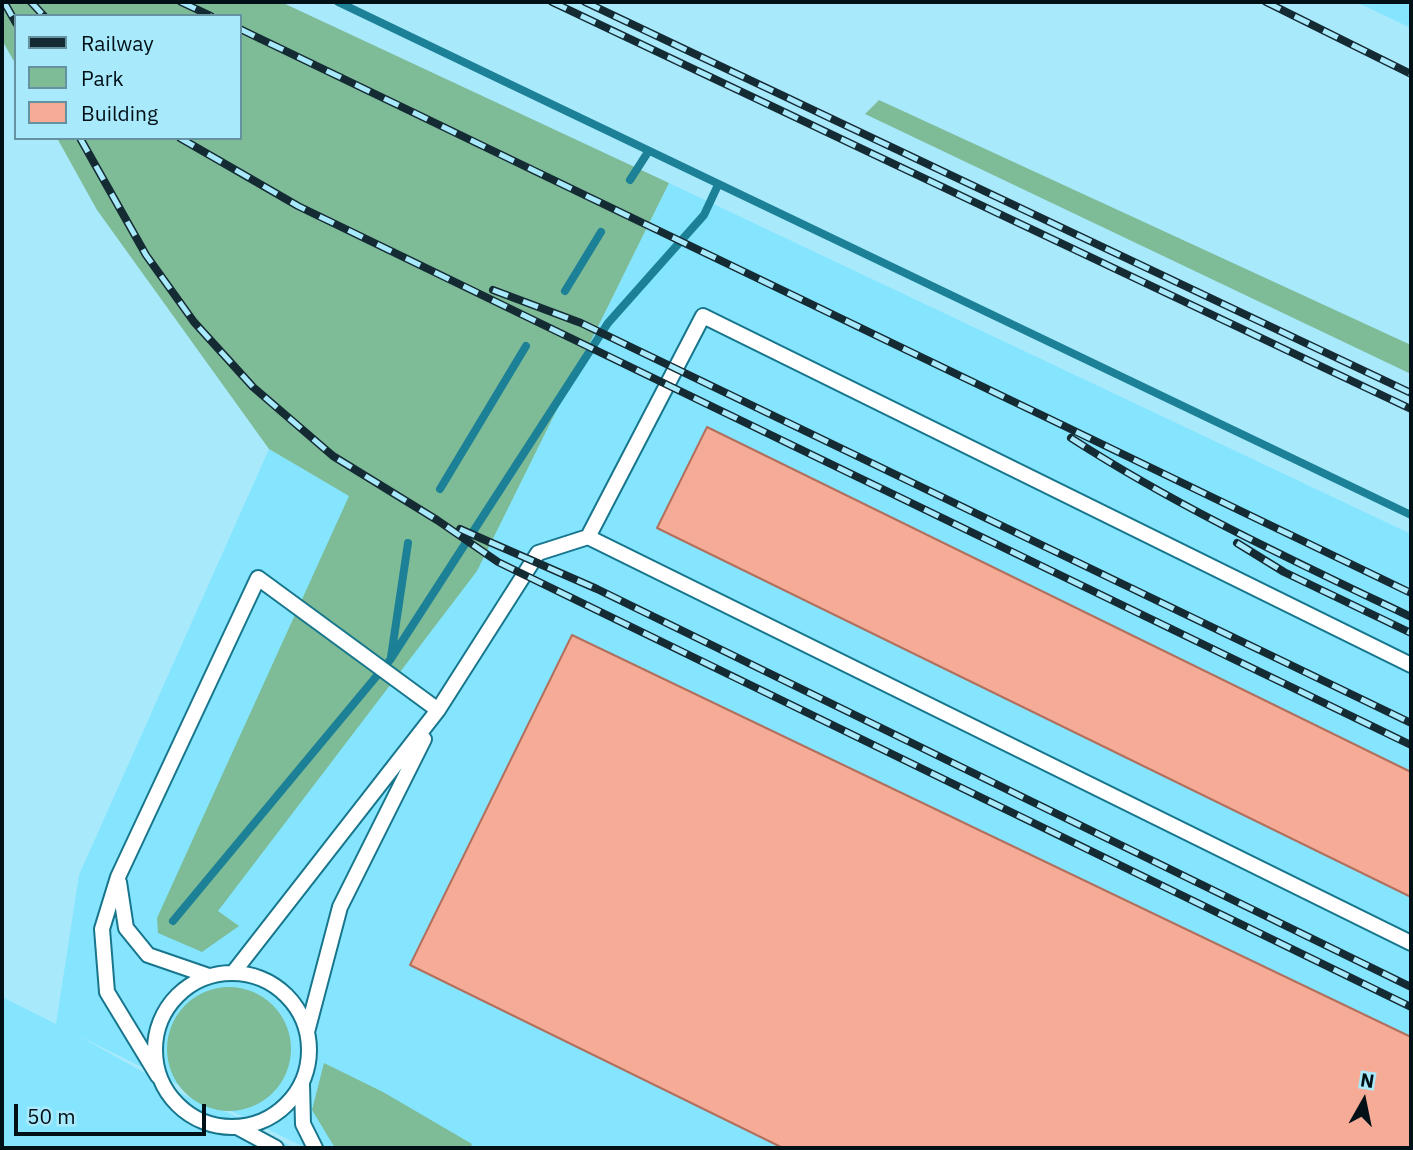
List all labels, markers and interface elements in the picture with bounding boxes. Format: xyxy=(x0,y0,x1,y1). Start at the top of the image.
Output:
legend xyxy=(14,14,242,140)
text: Railway xyxy=(81,29,154,57)
text: Park xyxy=(81,64,124,92)
text: Building xyxy=(81,99,158,127)
north arrow xyxy=(1329,1066,1399,1136)
text: N xyxy=(1359,1067,1376,1093)
scale bar xyxy=(18,1090,210,1134)
text: 50 m xyxy=(27,1102,76,1130)

